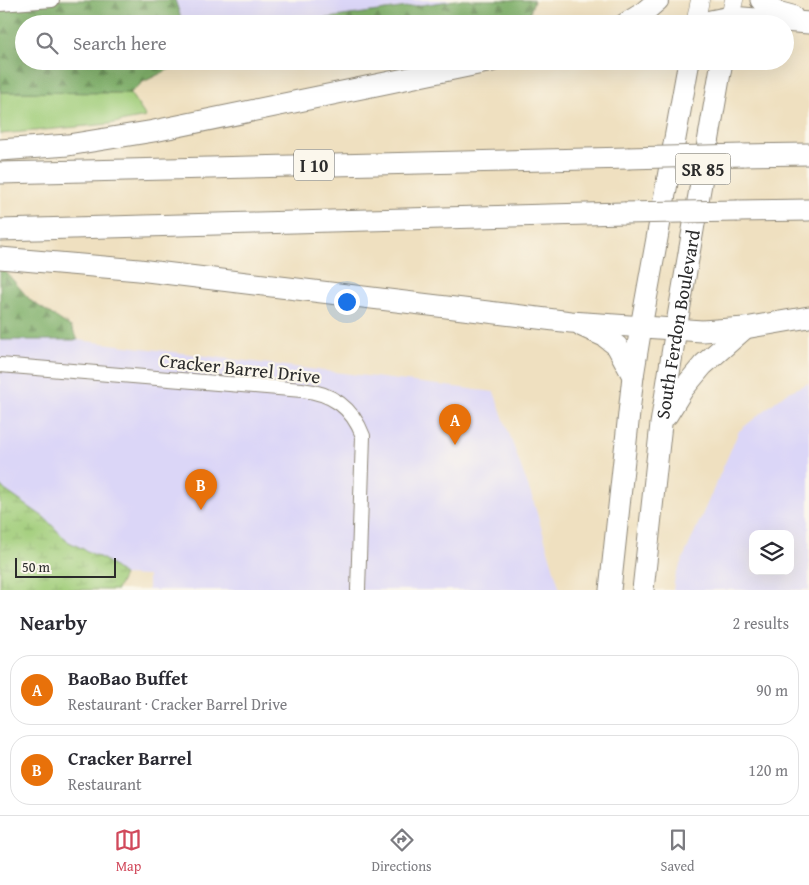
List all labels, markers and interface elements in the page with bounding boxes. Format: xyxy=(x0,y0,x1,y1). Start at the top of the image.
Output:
search box xyxy=(15,15,794,70)
icon: search xyxy=(33,29,61,57)
text: Search here xyxy=(73,29,167,57)
road number: I 10 xyxy=(294,150,334,180)
road number: SR 85 xyxy=(676,153,730,184)
street label: South Ferdon Boulevard xyxy=(648,227,707,421)
your location xyxy=(334,289,360,315)
street label: Cracker Barrel Drive xyxy=(158,346,322,390)
pin: A xyxy=(439,404,471,445)
pin: B xyxy=(185,469,217,510)
map controls xyxy=(749,530,794,575)
button: layers xyxy=(749,530,794,575)
scale bar xyxy=(15,555,116,578)
text: 50 m xyxy=(22,557,50,577)
text: Nearby xyxy=(20,607,87,638)
text: 2 results xyxy=(732,611,789,635)
text: BaoBao Buffet xyxy=(68,664,188,692)
text: A xyxy=(32,678,42,702)
text: 90 m xyxy=(756,678,788,702)
text: Restaurant · Cracker Barrel Drive xyxy=(68,692,287,716)
text: Cracker Barrel xyxy=(68,744,192,772)
text: B xyxy=(32,758,42,782)
text: 120 m xyxy=(748,758,788,782)
text: Restaurant xyxy=(68,772,142,796)
tab: Map xyxy=(114,826,142,876)
tab: Directions xyxy=(371,826,432,876)
tab: Saved xyxy=(661,826,695,876)

